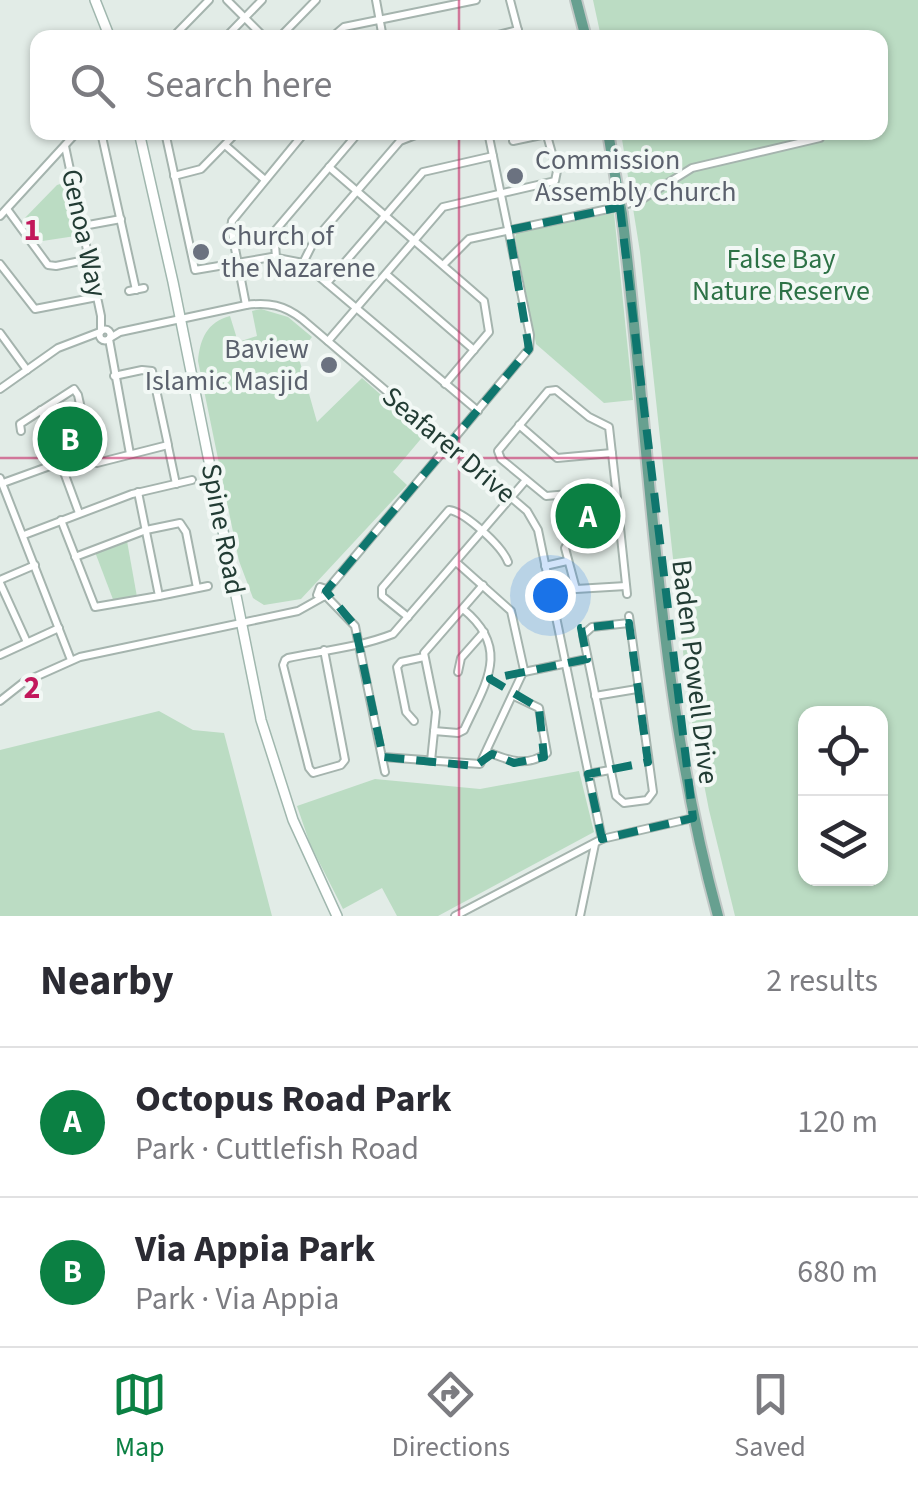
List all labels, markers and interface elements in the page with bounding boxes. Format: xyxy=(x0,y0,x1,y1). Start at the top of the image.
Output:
search box xyxy=(30,30,888,140)
icon: search xyxy=(65,58,120,113)
text: Search here xyxy=(145,58,332,112)
place label: Commission Assembly Church xyxy=(535,140,737,212)
street label: Genoa Way xyxy=(51,165,117,301)
marker: Commission Assembly Church xyxy=(504,165,526,187)
text: 1 xyxy=(24,207,40,253)
place label: Church of the Nazarene xyxy=(221,216,375,288)
park label: False Bay Nature Reserve xyxy=(692,239,870,311)
marker: Church of the Nazarene xyxy=(190,241,212,263)
place label: Baview Islamic Masjid xyxy=(145,329,309,401)
marker: Baview Islamic Masjid xyxy=(318,354,340,376)
street label: Seafarer Drive xyxy=(373,377,525,513)
pin: B xyxy=(38,402,102,476)
street label: Spine Road xyxy=(191,460,255,598)
pin: A xyxy=(556,478,620,554)
street label: Baden Powell Drive xyxy=(661,558,729,786)
your location xyxy=(525,570,576,621)
text: 2 xyxy=(24,665,40,711)
map controls xyxy=(798,706,888,886)
button: locate xyxy=(798,706,888,796)
button: layers xyxy=(798,796,888,886)
text: Nearby xyxy=(40,951,174,1011)
text: 2 results xyxy=(766,958,878,1004)
text: Octopus Road Park xyxy=(135,1072,451,1126)
text: A xyxy=(63,1099,82,1145)
text: 120 m xyxy=(797,1099,878,1145)
text: Park · Cuttlefish Road xyxy=(135,1126,419,1172)
text: Via Appia Park xyxy=(135,1222,375,1276)
text: B xyxy=(63,1249,82,1295)
text: 680 m xyxy=(797,1249,878,1295)
text: Park · Via Appia xyxy=(135,1276,339,1322)
tab: Map xyxy=(112,1367,167,1467)
tab: Directions xyxy=(392,1367,510,1467)
tab: Saved xyxy=(734,1367,806,1467)

